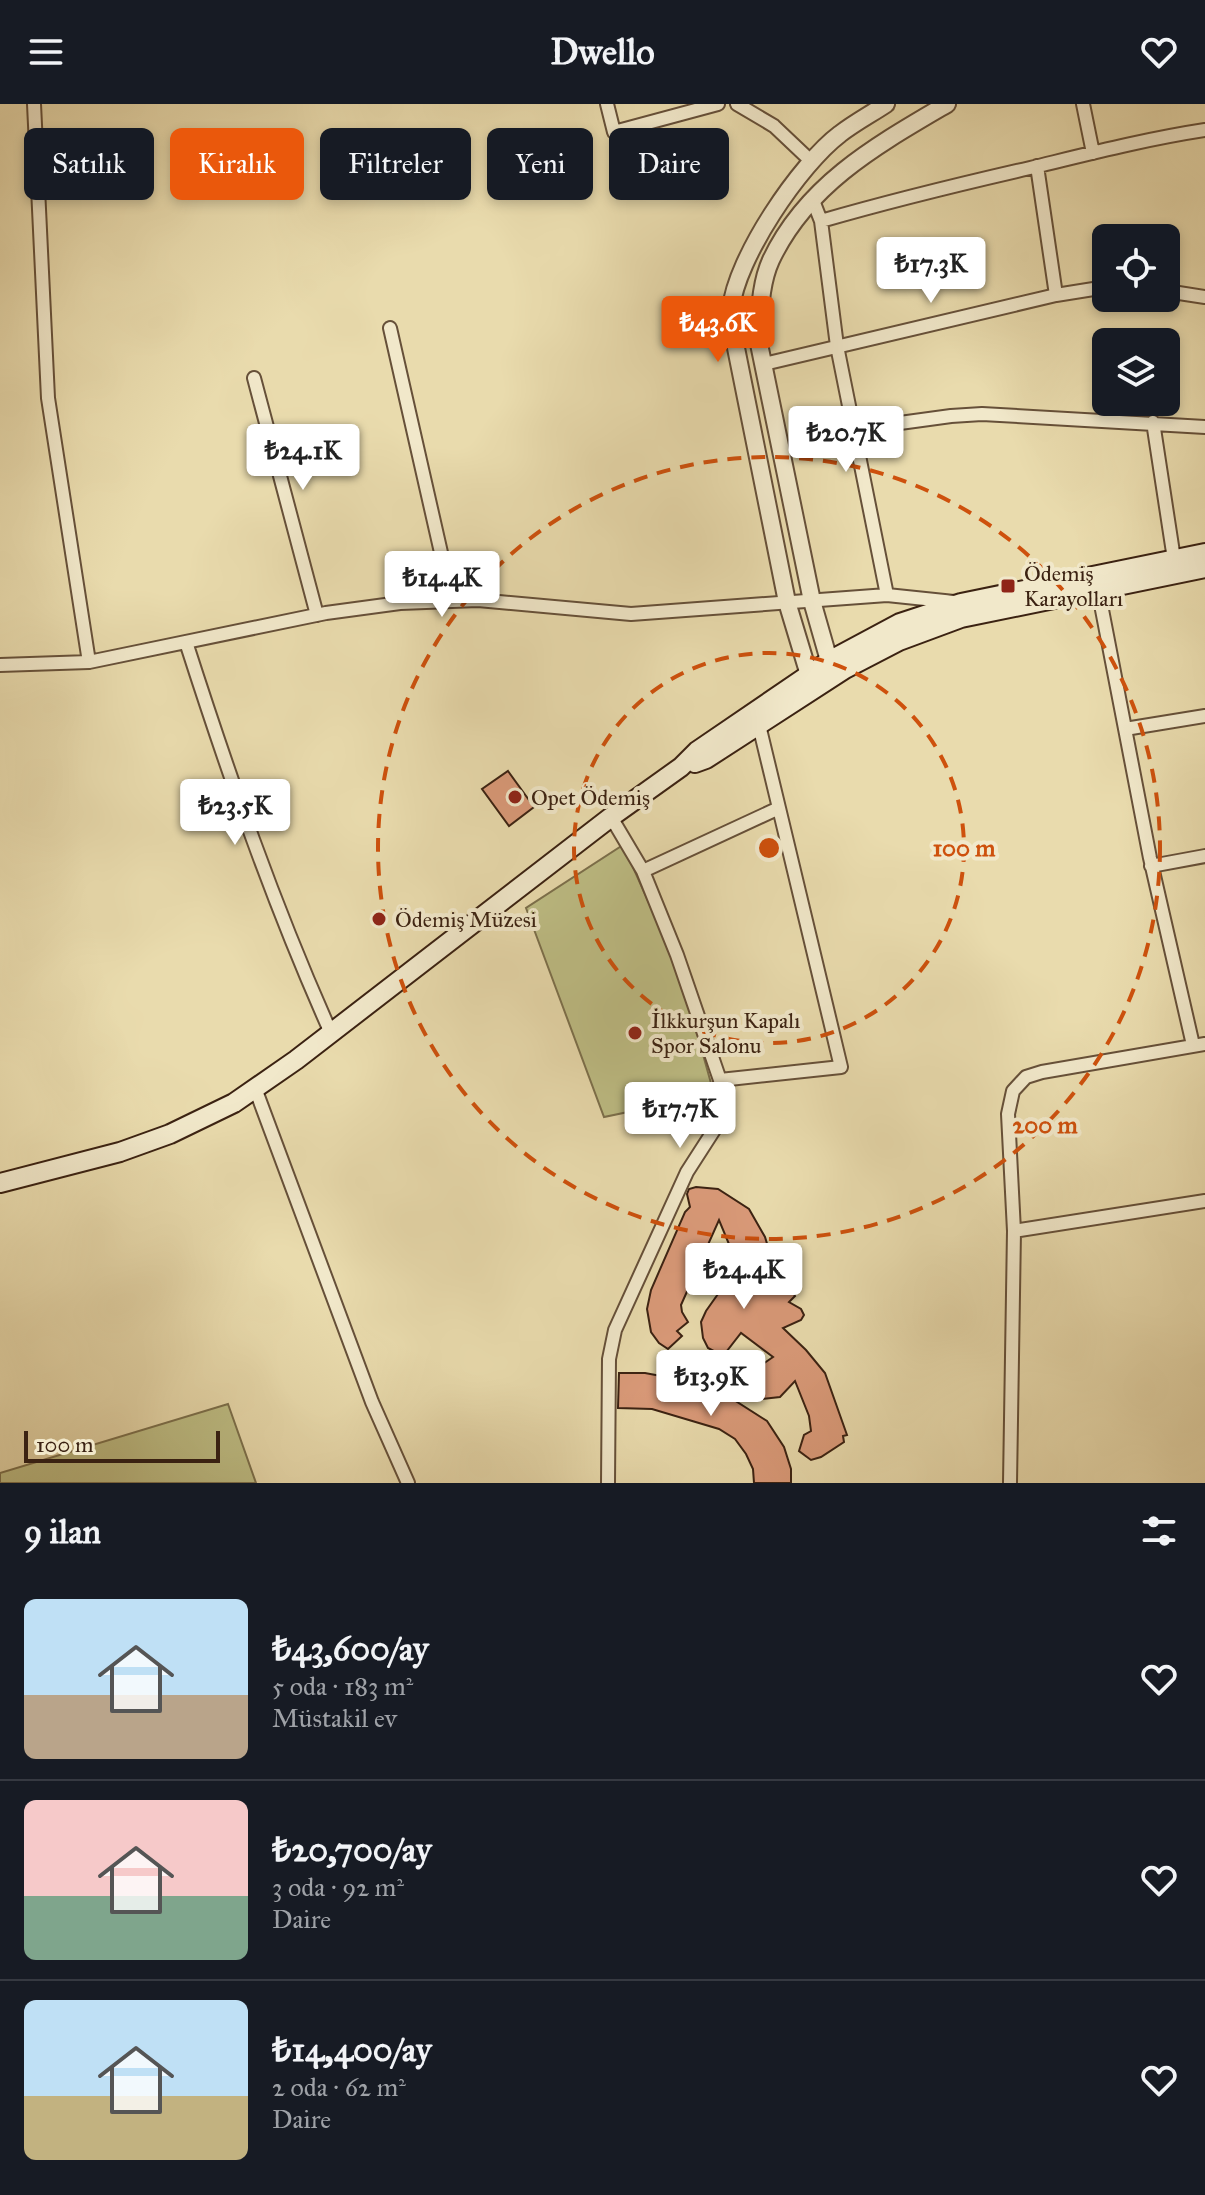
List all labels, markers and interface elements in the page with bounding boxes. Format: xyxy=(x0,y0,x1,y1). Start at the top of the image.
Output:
icon: menu xyxy=(24,30,68,74)
text: Dwello xyxy=(550,30,655,74)
icon: heart xyxy=(1137,30,1181,74)
chip: Satılık xyxy=(24,128,154,200)
chip: Kiralık xyxy=(170,128,304,200)
chip: Filtreler xyxy=(320,128,471,200)
chip: Yeni xyxy=(487,128,593,200)
chip: Daire xyxy=(609,128,729,200)
map controls xyxy=(1092,224,1180,416)
button: locate xyxy=(1092,224,1180,312)
pin: ₺17.3K xyxy=(866,237,996,305)
text: ₺17.3K xyxy=(895,247,967,279)
pin: ₺43.6K xyxy=(653,296,783,364)
text: ₺43.6K xyxy=(680,306,756,338)
button: layers xyxy=(1092,328,1180,416)
pin: ₺20.7K xyxy=(781,406,911,474)
text: ₺20.7K xyxy=(807,416,886,448)
pin: ₺24.1K xyxy=(238,424,368,492)
text: ₺24.1K xyxy=(265,434,341,466)
pin: ₺14.4K xyxy=(377,551,507,619)
place label: Ödemiş Karayolları xyxy=(1024,560,1123,612)
text: ₺14.4K xyxy=(403,561,481,593)
marker: Ödemiş Karayolları xyxy=(999,577,1017,595)
pin: ₺23.5K xyxy=(170,779,300,847)
place label: Opet Ödemiş xyxy=(531,784,650,811)
marker: Opet Ödemiş xyxy=(506,788,524,806)
text: ₺23.5K xyxy=(198,789,272,821)
text: 100 m xyxy=(933,833,996,863)
centre of rings xyxy=(755,834,783,862)
place label: Ödemiş Müzesi xyxy=(395,906,537,933)
marker: Ödemiş Müzesi xyxy=(370,910,388,928)
place label: İlkkurşun Kapalı Spor Salonu xyxy=(651,1007,800,1059)
marker: İlkkurşun Kapalı Spor Salonu xyxy=(626,1024,644,1042)
pin: ₺17.7K xyxy=(615,1082,745,1150)
text: ₺17.7K xyxy=(643,1092,717,1124)
text: 200 m xyxy=(1012,1110,1078,1140)
pin: ₺24.4K xyxy=(679,1243,809,1311)
text: ₺24.4K xyxy=(703,1253,785,1285)
pin: ₺13.9K xyxy=(646,1350,776,1418)
text: ₺13.9K xyxy=(674,1360,748,1392)
scale bar xyxy=(24,1427,220,1463)
text: 100 m xyxy=(36,1431,93,1458)
icon: filters xyxy=(1137,1509,1181,1553)
text: 9 ilan xyxy=(24,1511,101,1552)
text: ₺43,600/ay xyxy=(272,1628,429,1669)
icon: home xyxy=(88,1631,184,1727)
icon: heart xyxy=(1137,1657,1181,1701)
text: 5 oda · 183 m² xyxy=(272,1670,413,1702)
text: Müstakil ev xyxy=(272,1702,397,1734)
text: ₺20,700/ay xyxy=(272,1829,432,1870)
icon: home xyxy=(88,1832,184,1928)
icon: heart xyxy=(1137,1858,1181,1902)
text: 3 oda · 92 m² xyxy=(272,1871,404,1903)
text: Daire xyxy=(272,1903,331,1935)
text: ₺14,400/ay xyxy=(272,2029,432,2070)
icon: home xyxy=(88,2032,184,2128)
icon: heart xyxy=(1137,2058,1181,2102)
text: 2 oda · 62 m² xyxy=(272,2071,406,2103)
text: Daire xyxy=(272,2103,331,2135)

